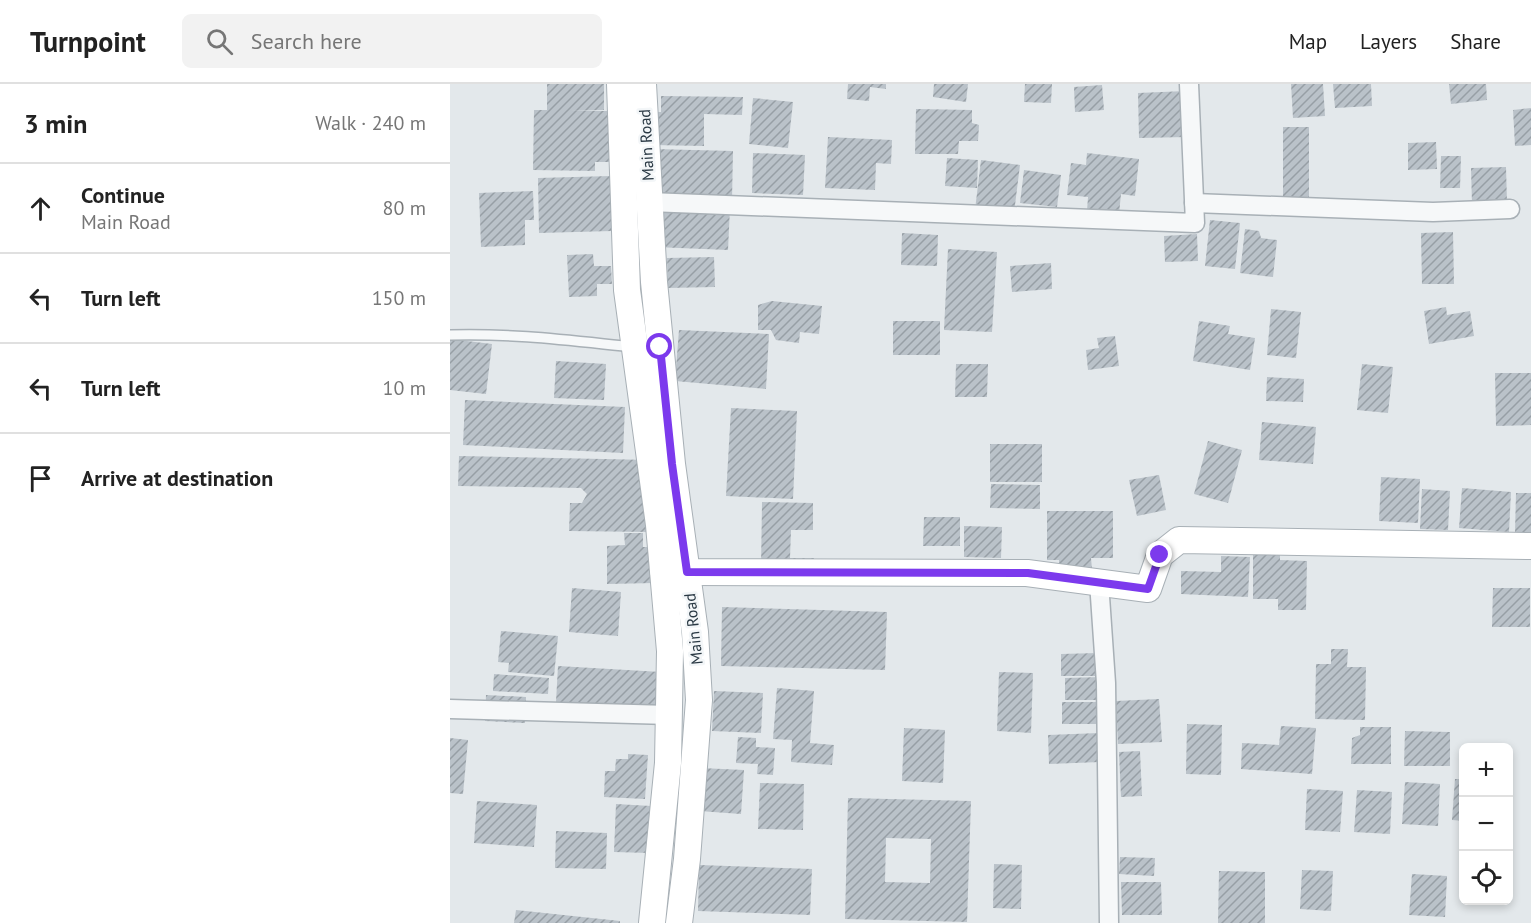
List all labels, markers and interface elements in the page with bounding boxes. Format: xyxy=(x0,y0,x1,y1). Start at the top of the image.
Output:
search box xyxy=(182,14,602,68)
text: Turnpoint xyxy=(30,23,146,60)
icon: search xyxy=(203,25,236,58)
text: Search here xyxy=(251,27,362,55)
text: Map xyxy=(1289,28,1327,55)
text: Layers xyxy=(1360,28,1417,55)
text: Share xyxy=(1450,28,1501,55)
text: 3 min xyxy=(24,107,87,140)
street label: Main Road xyxy=(634,109,658,181)
text: Walk · 240 m xyxy=(315,110,426,136)
text: Continue xyxy=(81,181,165,209)
icon: ahead xyxy=(24,192,57,225)
text: 80 m xyxy=(383,195,426,221)
text: Main Road xyxy=(81,209,171,235)
icon: left xyxy=(24,282,57,315)
text: Turn left xyxy=(81,284,161,312)
text: 150 m xyxy=(372,285,426,311)
route start xyxy=(646,333,672,359)
icon: left xyxy=(24,372,57,405)
text: Turn left xyxy=(81,374,161,402)
text: 10 m xyxy=(383,375,426,401)
icon: arrive xyxy=(24,462,57,495)
text: Arrive at destination xyxy=(81,464,273,492)
route end xyxy=(1146,541,1172,567)
street label: Main Road xyxy=(679,592,707,666)
map controls xyxy=(1459,743,1513,905)
button: + xyxy=(1459,743,1513,797)
button: − xyxy=(1459,797,1513,851)
button: locate xyxy=(1459,851,1513,905)

